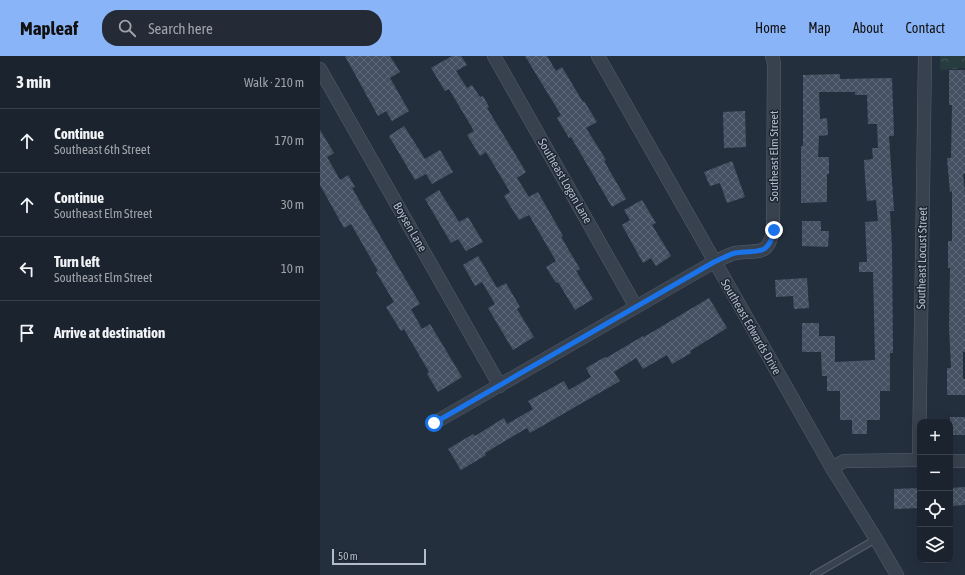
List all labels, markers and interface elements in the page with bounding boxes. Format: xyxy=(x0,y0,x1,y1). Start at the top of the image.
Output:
search box xyxy=(102,10,382,46)
text: Mapleaf xyxy=(20,17,78,39)
icon: search xyxy=(116,17,138,39)
text: Search here xyxy=(148,20,213,37)
text: Home xyxy=(755,20,786,36)
text: Map xyxy=(808,20,831,36)
text: About xyxy=(853,20,884,36)
text: Contact xyxy=(906,20,945,36)
text: 3 min xyxy=(16,72,51,92)
text: Walk · 210 m xyxy=(244,75,304,90)
street label: Southeast Elm Street xyxy=(767,110,781,202)
text: Continue xyxy=(54,125,104,142)
icon: ahead xyxy=(16,130,38,152)
text: 170 m xyxy=(275,133,304,148)
street label: Southeast Logan Lane xyxy=(535,136,595,226)
text: Southeast 6th Street xyxy=(54,142,150,157)
text: Continue xyxy=(54,189,104,206)
icon: ahead xyxy=(16,194,38,216)
text: 30 m xyxy=(281,197,304,212)
street label: Boysen Lane xyxy=(390,200,430,254)
text: Southeast Elm Street xyxy=(54,206,153,221)
street label: Southeast Locust Street xyxy=(914,206,930,309)
route end xyxy=(765,221,783,239)
text: Turn left xyxy=(54,253,100,270)
icon: left xyxy=(16,258,38,280)
text: 10 m xyxy=(281,261,304,276)
text: Southeast Elm Street xyxy=(54,270,153,285)
street label: Southeast Edwards Drive xyxy=(718,277,784,377)
icon: arrive xyxy=(16,322,38,344)
text: Arrive at destination xyxy=(54,324,165,341)
route start xyxy=(425,414,443,432)
map controls xyxy=(917,419,953,563)
button: + xyxy=(917,419,953,455)
button: − xyxy=(917,455,953,491)
button: locate xyxy=(917,491,953,527)
button: layers xyxy=(917,527,953,563)
scale bar xyxy=(332,547,426,566)
text: 50 m xyxy=(338,550,358,562)

